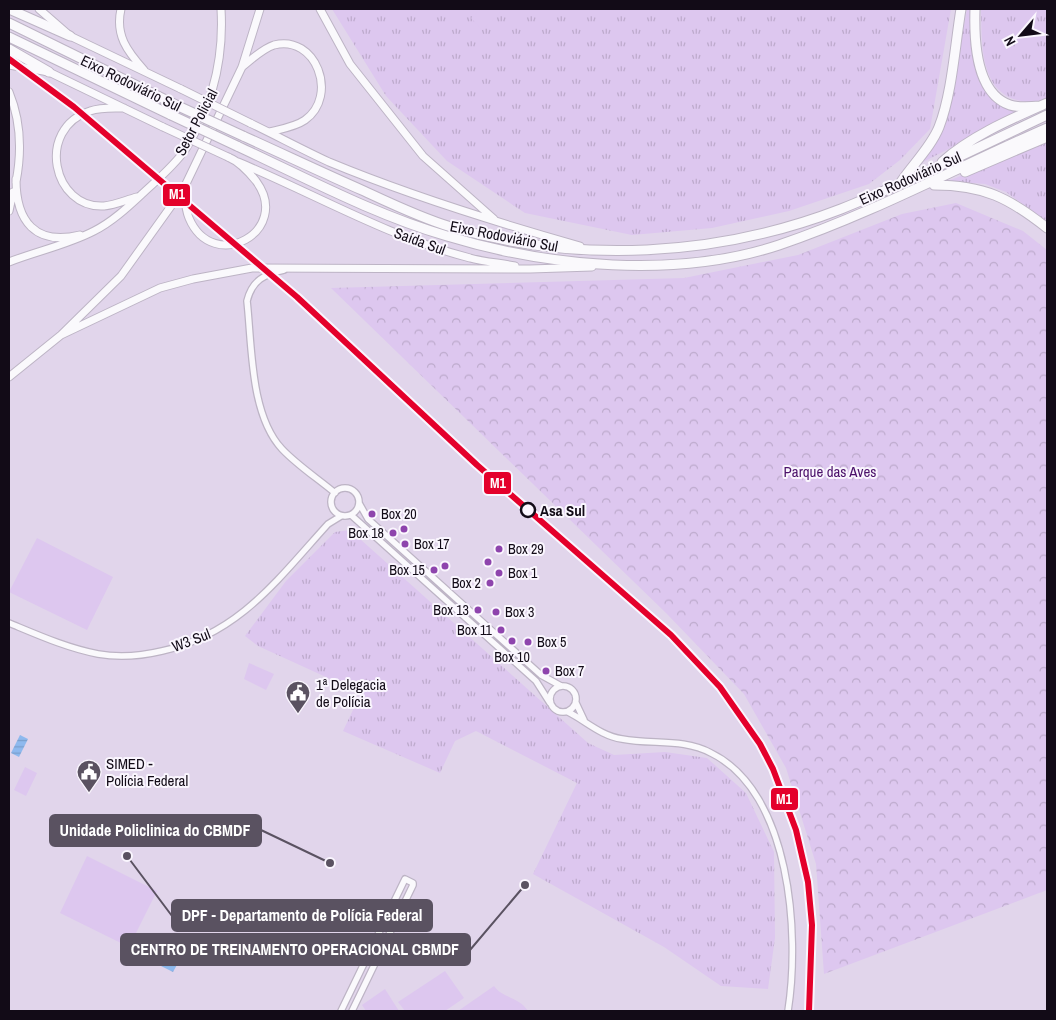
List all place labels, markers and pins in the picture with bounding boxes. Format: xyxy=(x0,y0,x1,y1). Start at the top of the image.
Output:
place label: Asa Sul xyxy=(540,500,585,521)
marker: Asa Sul xyxy=(520,502,536,518)
place label: Box 20 xyxy=(381,505,417,523)
marker: Box 20 xyxy=(367,509,377,519)
place label: Box 18 xyxy=(348,524,384,542)
unlabelled marker xyxy=(399,524,409,534)
marker: Box 18 xyxy=(388,528,398,538)
place label: Box 17 xyxy=(414,535,450,553)
marker: Box 17 xyxy=(400,539,410,549)
place label: Box 29 xyxy=(508,540,544,558)
marker: Box 29 xyxy=(494,544,504,554)
unlabelled marker xyxy=(483,557,493,567)
place label: Box 15 xyxy=(389,561,425,579)
unlabelled marker xyxy=(440,561,450,571)
place label: Box 1 xyxy=(508,564,538,582)
marker: Box 15 xyxy=(429,565,439,575)
marker: Box 1 xyxy=(494,568,504,578)
place label: Box 2 xyxy=(452,574,481,592)
marker: Box 2 xyxy=(485,578,495,588)
place label: Box 13 xyxy=(433,601,469,619)
place label: Box 3 xyxy=(505,603,534,621)
marker: Box 13 xyxy=(473,605,483,615)
marker: Box 3 xyxy=(491,607,501,617)
place label: Box 11 xyxy=(457,621,493,639)
marker: Box 11 xyxy=(496,625,506,635)
place label: Box 5 xyxy=(537,633,566,651)
marker: Box 10 xyxy=(507,636,517,646)
marker: Box 5 xyxy=(523,637,533,647)
place label: Box 10 xyxy=(494,648,530,666)
place label: Box 7 xyxy=(555,662,584,680)
marker: Box 7 xyxy=(541,666,551,676)
place label: 1ª Delegacia de Polícia xyxy=(316,674,386,712)
public building icon: 1ª Delegacia de Polícia xyxy=(285,680,311,714)
place label: SIMED - Polícia Federal xyxy=(106,753,188,791)
public building icon: SIMED - Polícia Federal xyxy=(76,759,102,793)
callout: Unidade Policlinica do CBMDF xyxy=(50,815,261,846)
callout: DPF - Departamento de Polícia Federal xyxy=(172,900,432,931)
callout: CENTRO DE TREINAMENTO OPERACIONAL CBMDF xyxy=(121,934,470,965)

